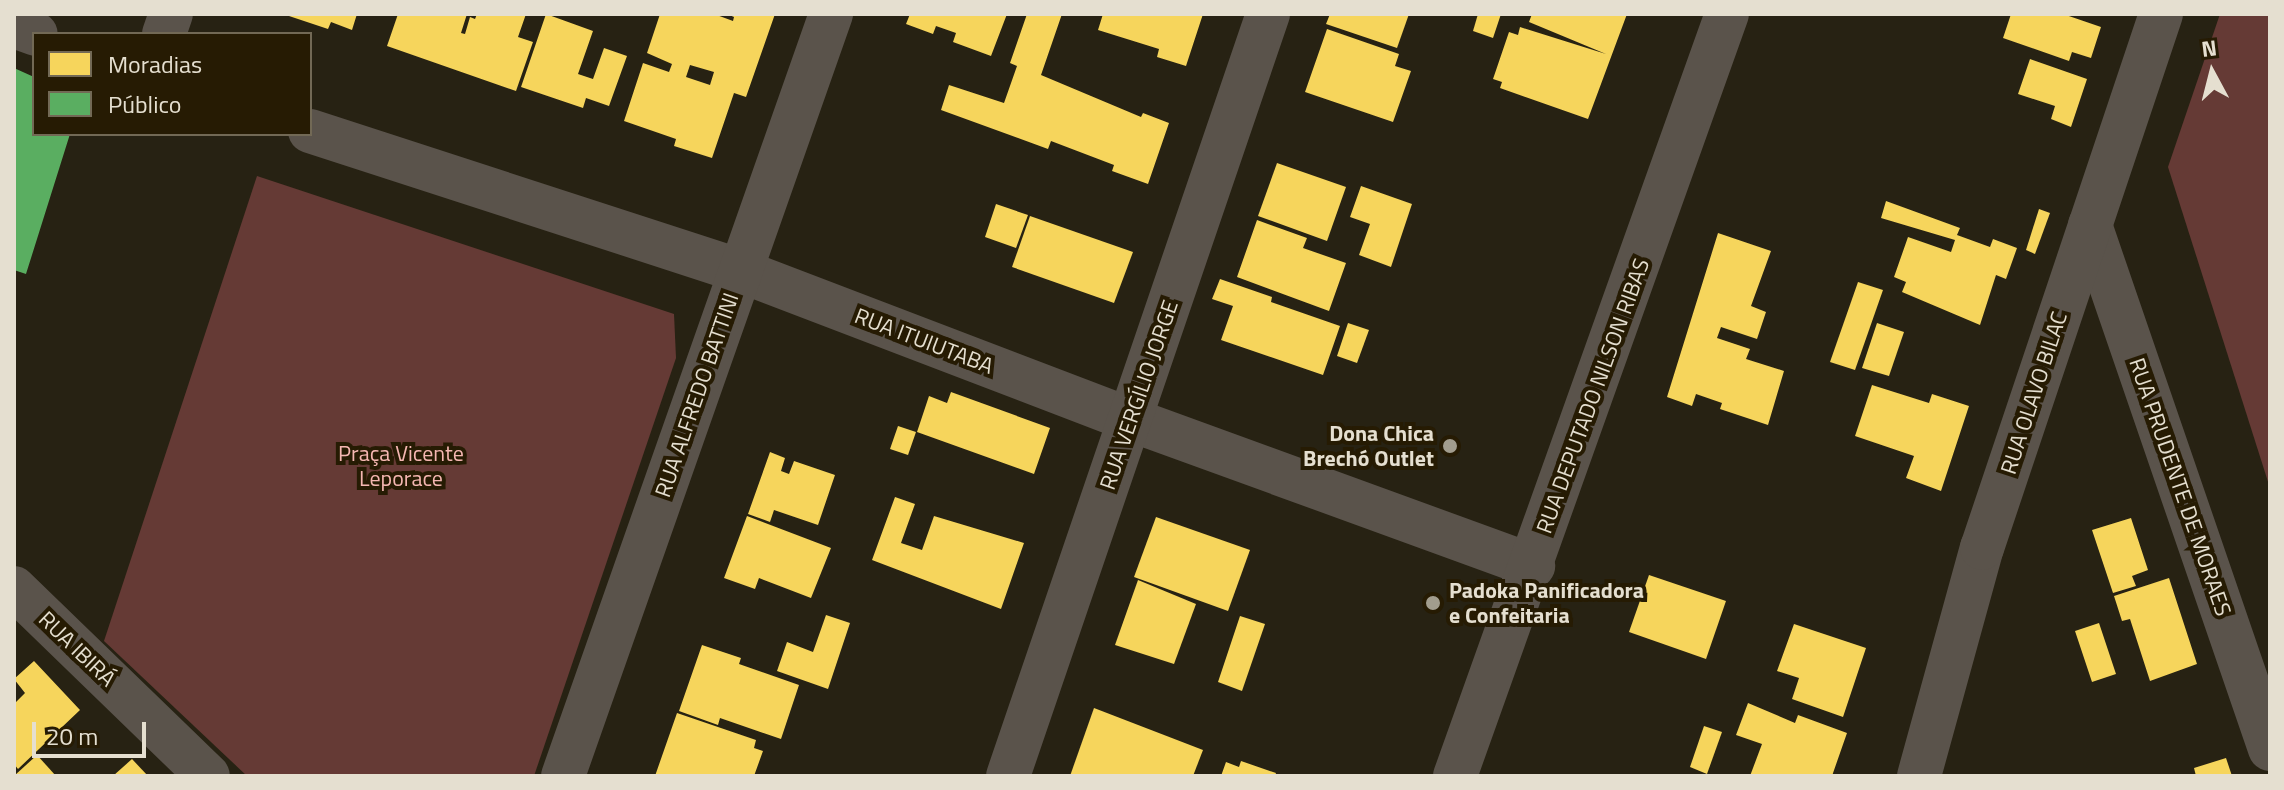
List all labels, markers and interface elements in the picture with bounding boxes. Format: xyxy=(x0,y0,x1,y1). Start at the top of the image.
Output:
text: N xyxy=(2199,30,2219,66)
legend xyxy=(32,32,312,136)
north arrow xyxy=(2172,32,2252,112)
text: Moradias xyxy=(108,46,202,82)
text: Público xyxy=(108,86,181,122)
street label: RUA DEPUTADO NILSON RIBAS xyxy=(1531,255,1655,537)
street label: RUA ALFREDO BATTINI xyxy=(650,289,744,501)
street label: RUA VERGÍLIO JORGE xyxy=(1094,297,1184,493)
street label: RUA ITUIUTABA xyxy=(851,302,997,380)
street label: RUA OLAVO BILAC xyxy=(1995,308,2073,478)
street label: RUA PRUDENTE DE MORAES xyxy=(2123,355,2237,619)
place label: Dona Chica Brechó Outlet xyxy=(1303,420,1434,472)
marker: Dona Chica Brechó Outlet xyxy=(1441,437,1459,455)
park label: Praça Vicente Leporace xyxy=(338,440,464,492)
place label: Padoka Panificadora e Confeitaria xyxy=(1449,577,1644,628)
marker: Padoka Panificadora e Confeitaria xyxy=(1424,594,1442,612)
street label: RUA IBIRÁ xyxy=(33,606,121,692)
scale bar xyxy=(36,706,150,756)
text: 20 m xyxy=(46,718,98,754)

